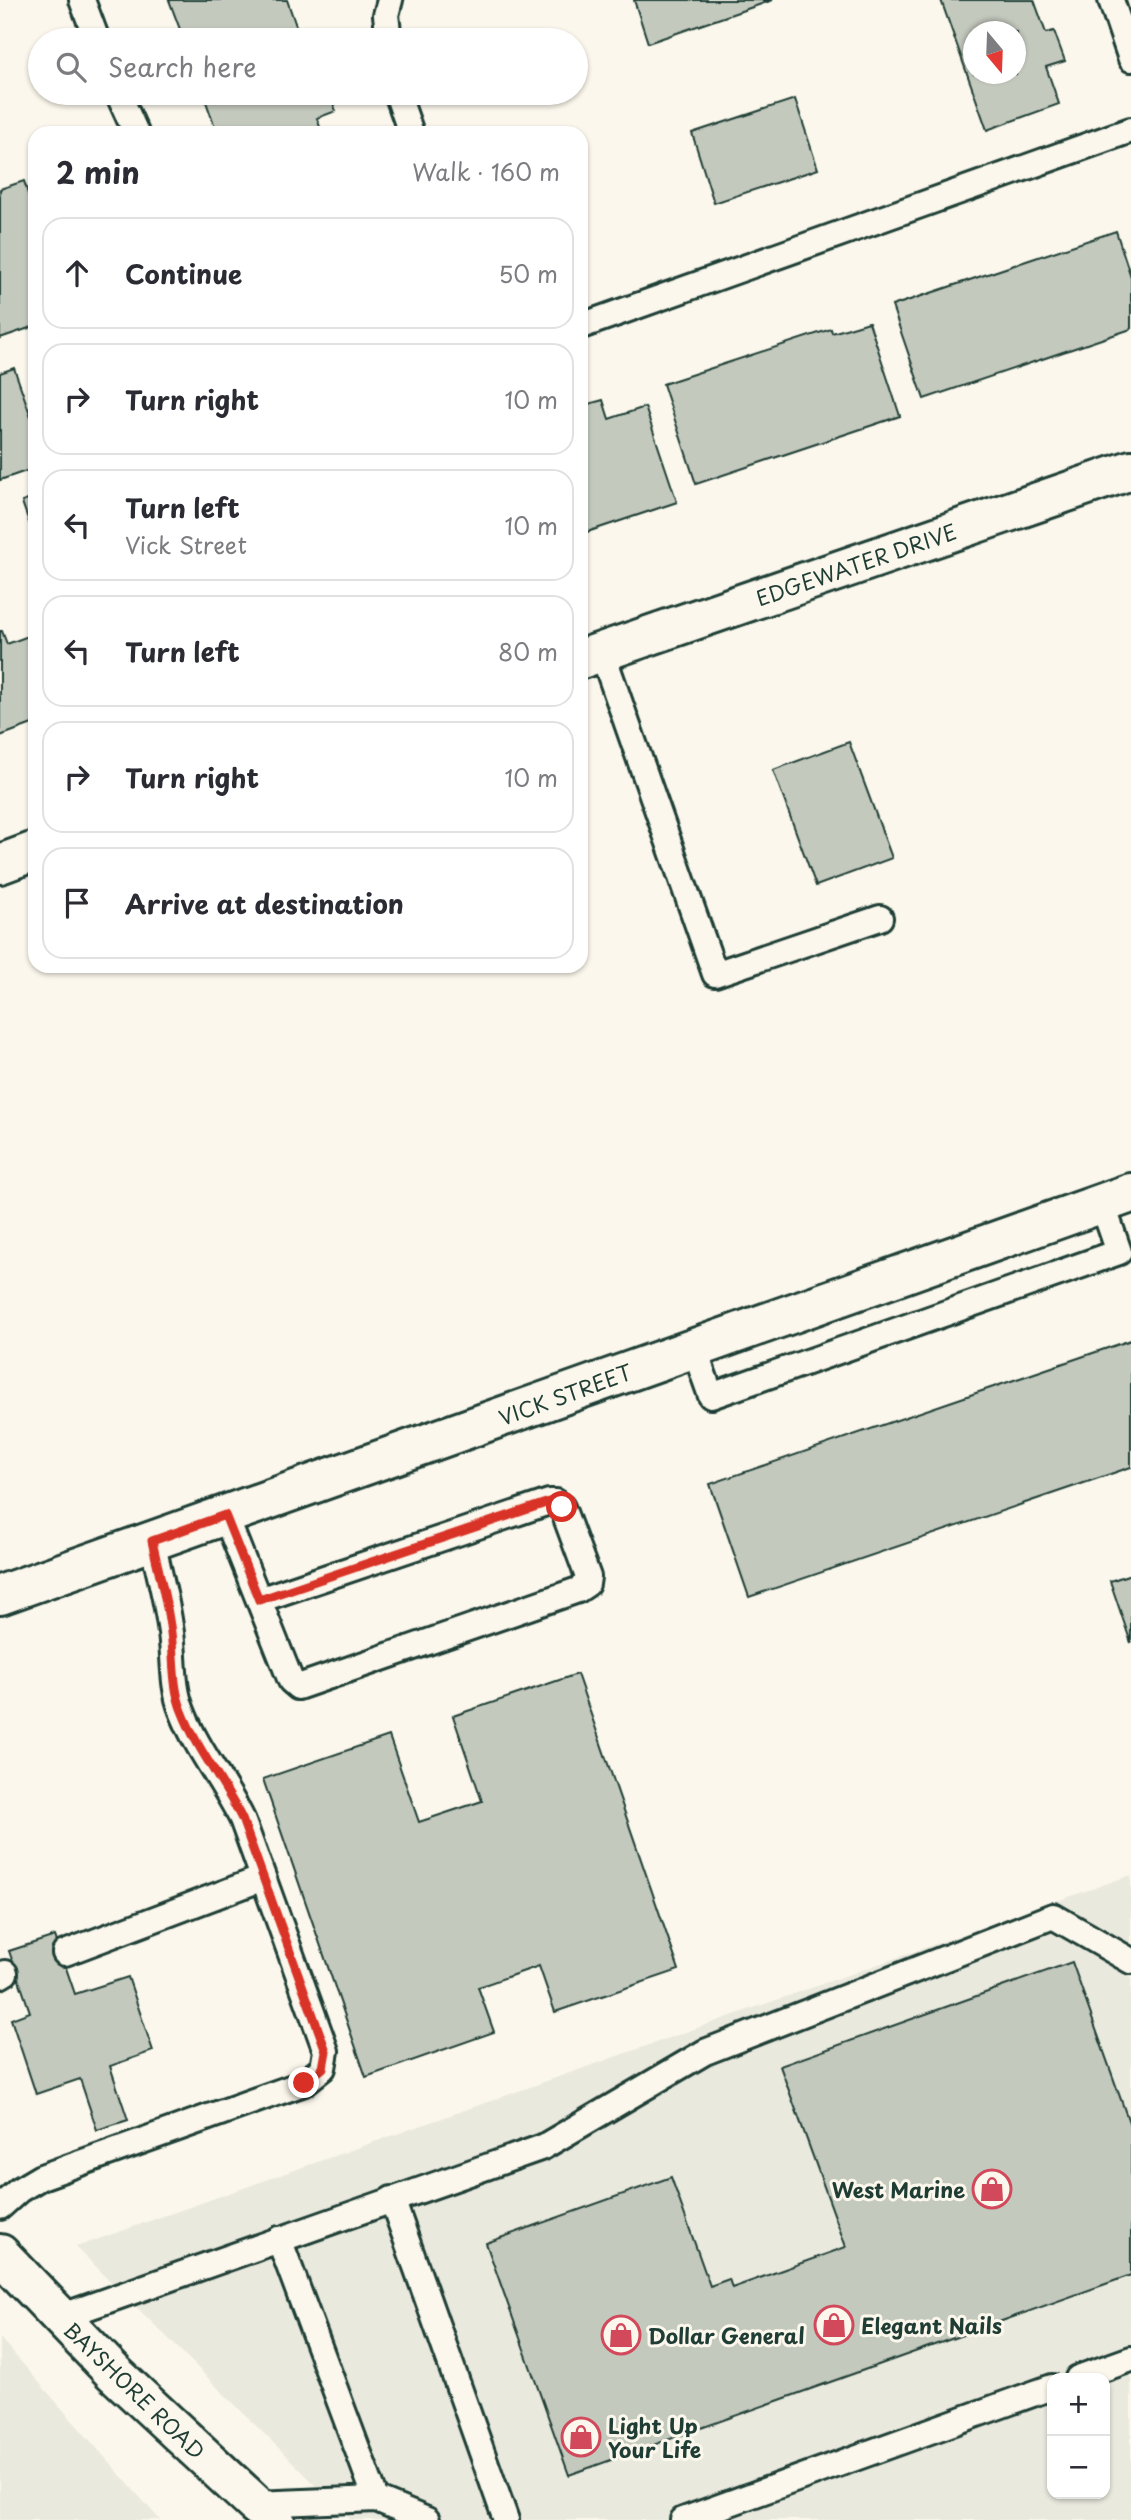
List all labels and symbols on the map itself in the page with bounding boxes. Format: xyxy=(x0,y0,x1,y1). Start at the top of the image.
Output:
north arrow xyxy=(963,21,1026,84)
street label: EDGEWATER DRIVE xyxy=(751,515,961,613)
street label: VICK STREET xyxy=(494,1355,637,1433)
route start xyxy=(546,1491,577,1522)
route end xyxy=(288,2067,319,2098)
shop icon: West Marine xyxy=(971,2168,1013,2210)
place label: West Marine xyxy=(832,2173,965,2205)
shop icon: Elegant Nails xyxy=(813,2304,855,2346)
place label: Elegant Nails xyxy=(861,2309,1002,2341)
street label: BAYSHORE ROAD xyxy=(57,2314,213,2466)
shop icon: Dollar General xyxy=(600,2314,642,2356)
place label: Dollar General xyxy=(648,2319,805,2351)
place label: Light Up Your Life xyxy=(608,2409,701,2465)
shop icon: Light Up Your Life xyxy=(560,2416,602,2458)

